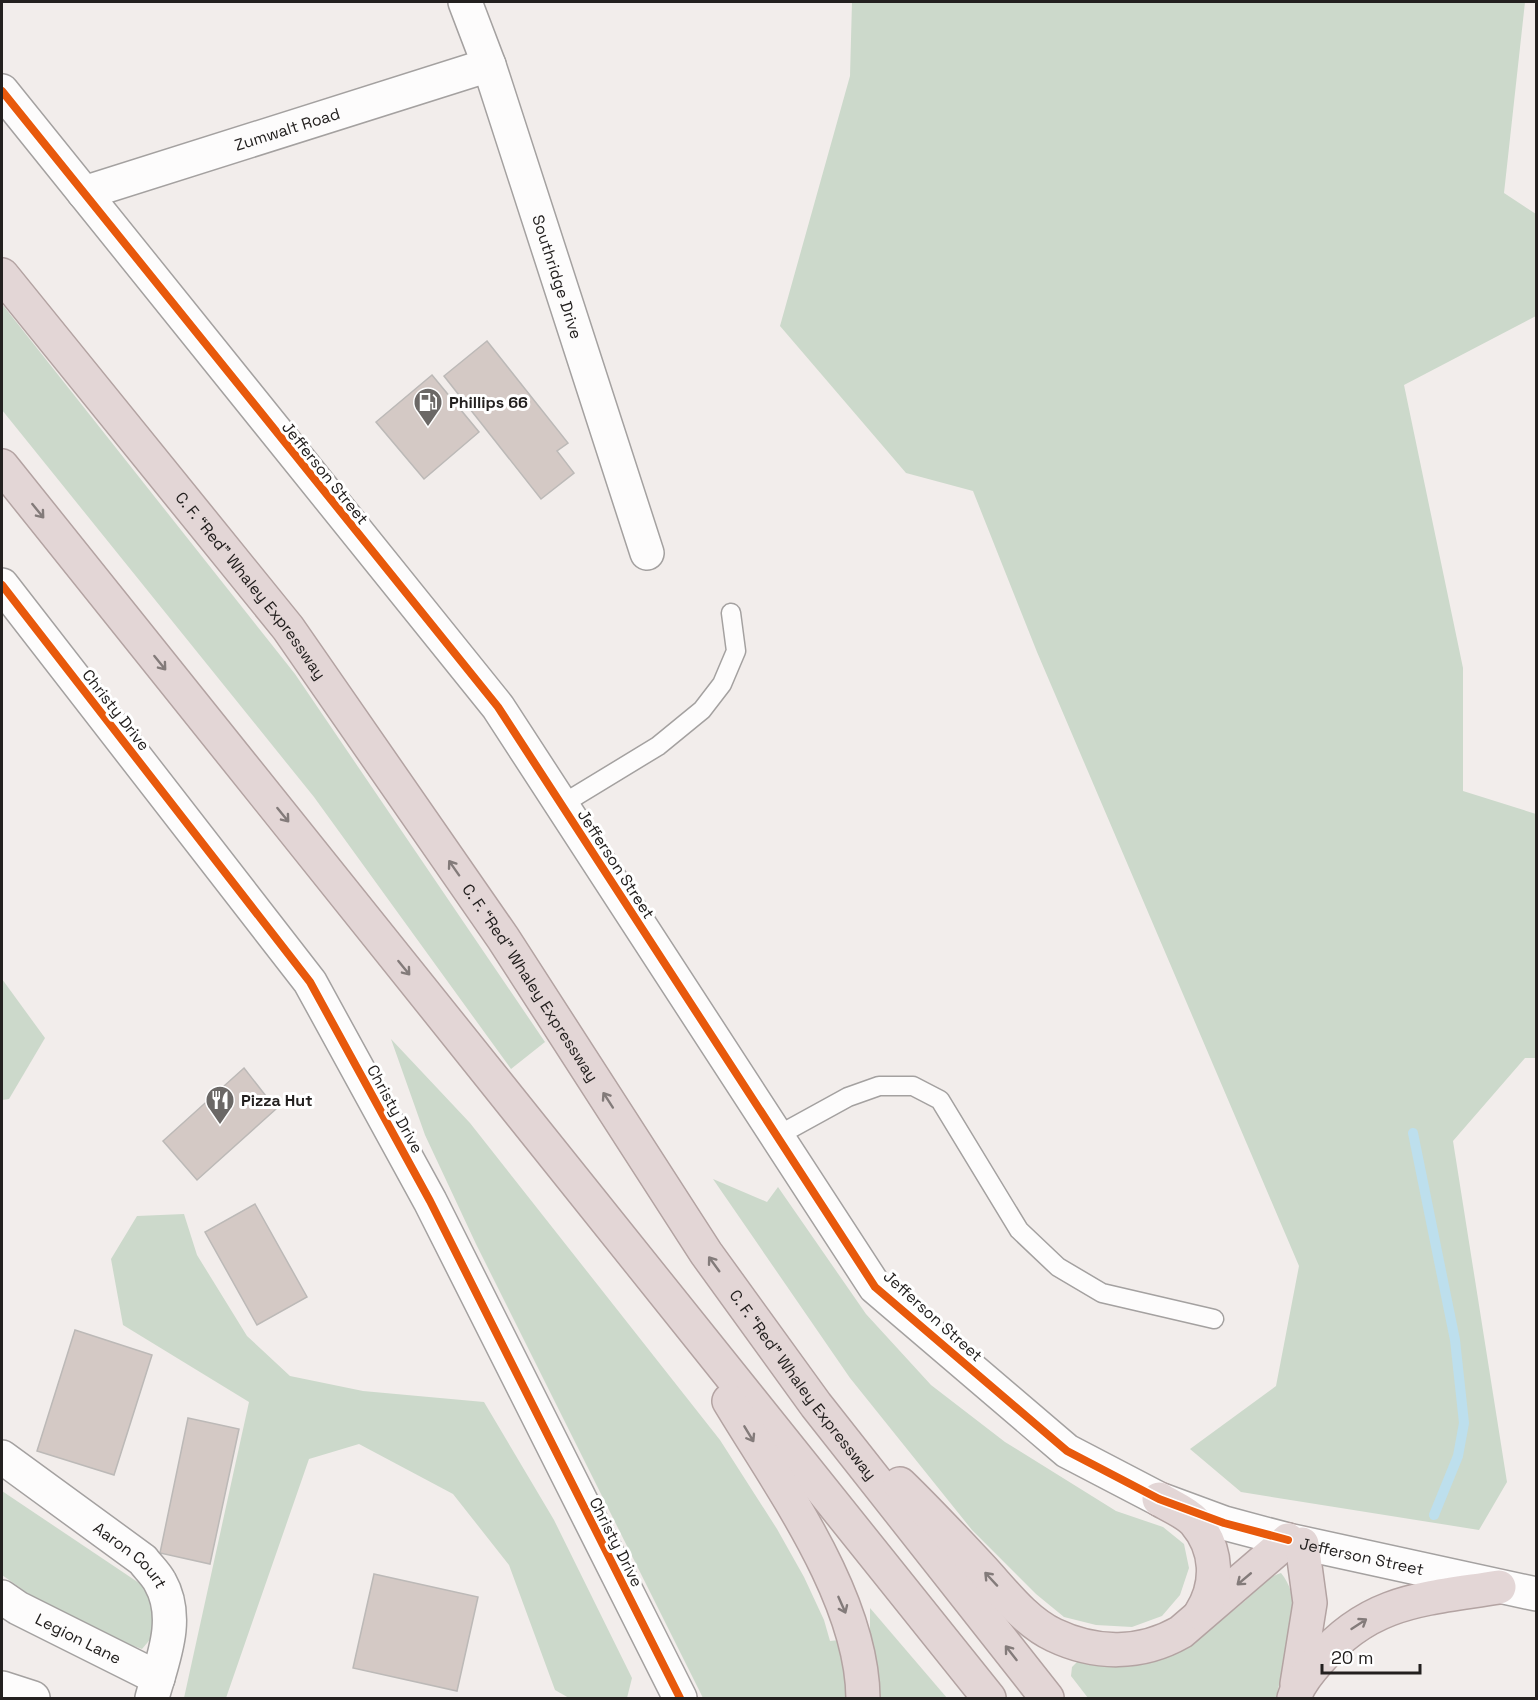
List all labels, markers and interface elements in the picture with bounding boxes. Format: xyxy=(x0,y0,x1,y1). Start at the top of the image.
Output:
street label: Zumwalt Road xyxy=(232,102,342,155)
street label: Southridge Drive xyxy=(528,212,587,341)
fuel station icon: Phillips 66 xyxy=(412,386,444,428)
place label: Phillips 66 xyxy=(449,392,528,413)
street label: Jefferson Street xyxy=(277,417,373,529)
street label: C. F. “Red” Whaley Expressway xyxy=(171,487,331,684)
one-way arrow xyxy=(32,503,45,519)
one-way arrow xyxy=(154,655,167,671)
street label: Christy Drive xyxy=(78,665,154,755)
street label: Jefferson Street xyxy=(573,805,659,923)
one-way arrow xyxy=(276,807,289,823)
one-way arrow xyxy=(448,860,460,876)
street label: C. F. “Red” Whaley Expressway xyxy=(458,879,603,1086)
one-way arrow xyxy=(398,959,411,975)
street label: Christy Drive xyxy=(362,1061,428,1157)
restaurant icon: Pizza Hut xyxy=(204,1084,236,1126)
place label: Pizza Hut xyxy=(241,1090,312,1111)
one-way arrow xyxy=(601,1092,614,1109)
one-way arrow xyxy=(708,1256,720,1272)
street label: Jefferson Street xyxy=(879,1266,987,1366)
street label: C. F. “Red” Whaley Expressway xyxy=(725,1285,882,1484)
one-way arrow xyxy=(743,1425,755,1442)
street label: Christy Drive xyxy=(584,1494,648,1590)
street label: Aaron Court xyxy=(89,1517,172,1592)
street label: Jefferson Street xyxy=(1298,1532,1426,1580)
one-way arrow xyxy=(984,1572,998,1587)
one-way arrow xyxy=(1237,1572,1252,1586)
one-way arrow xyxy=(837,1596,848,1614)
street label: Legion Lane xyxy=(32,1608,125,1669)
one-way arrow xyxy=(1350,1617,1367,1629)
scale bar xyxy=(1322,1637,1420,1675)
one-way arrow xyxy=(1004,1645,1017,1661)
text: 20 m xyxy=(1331,1646,1374,1669)

